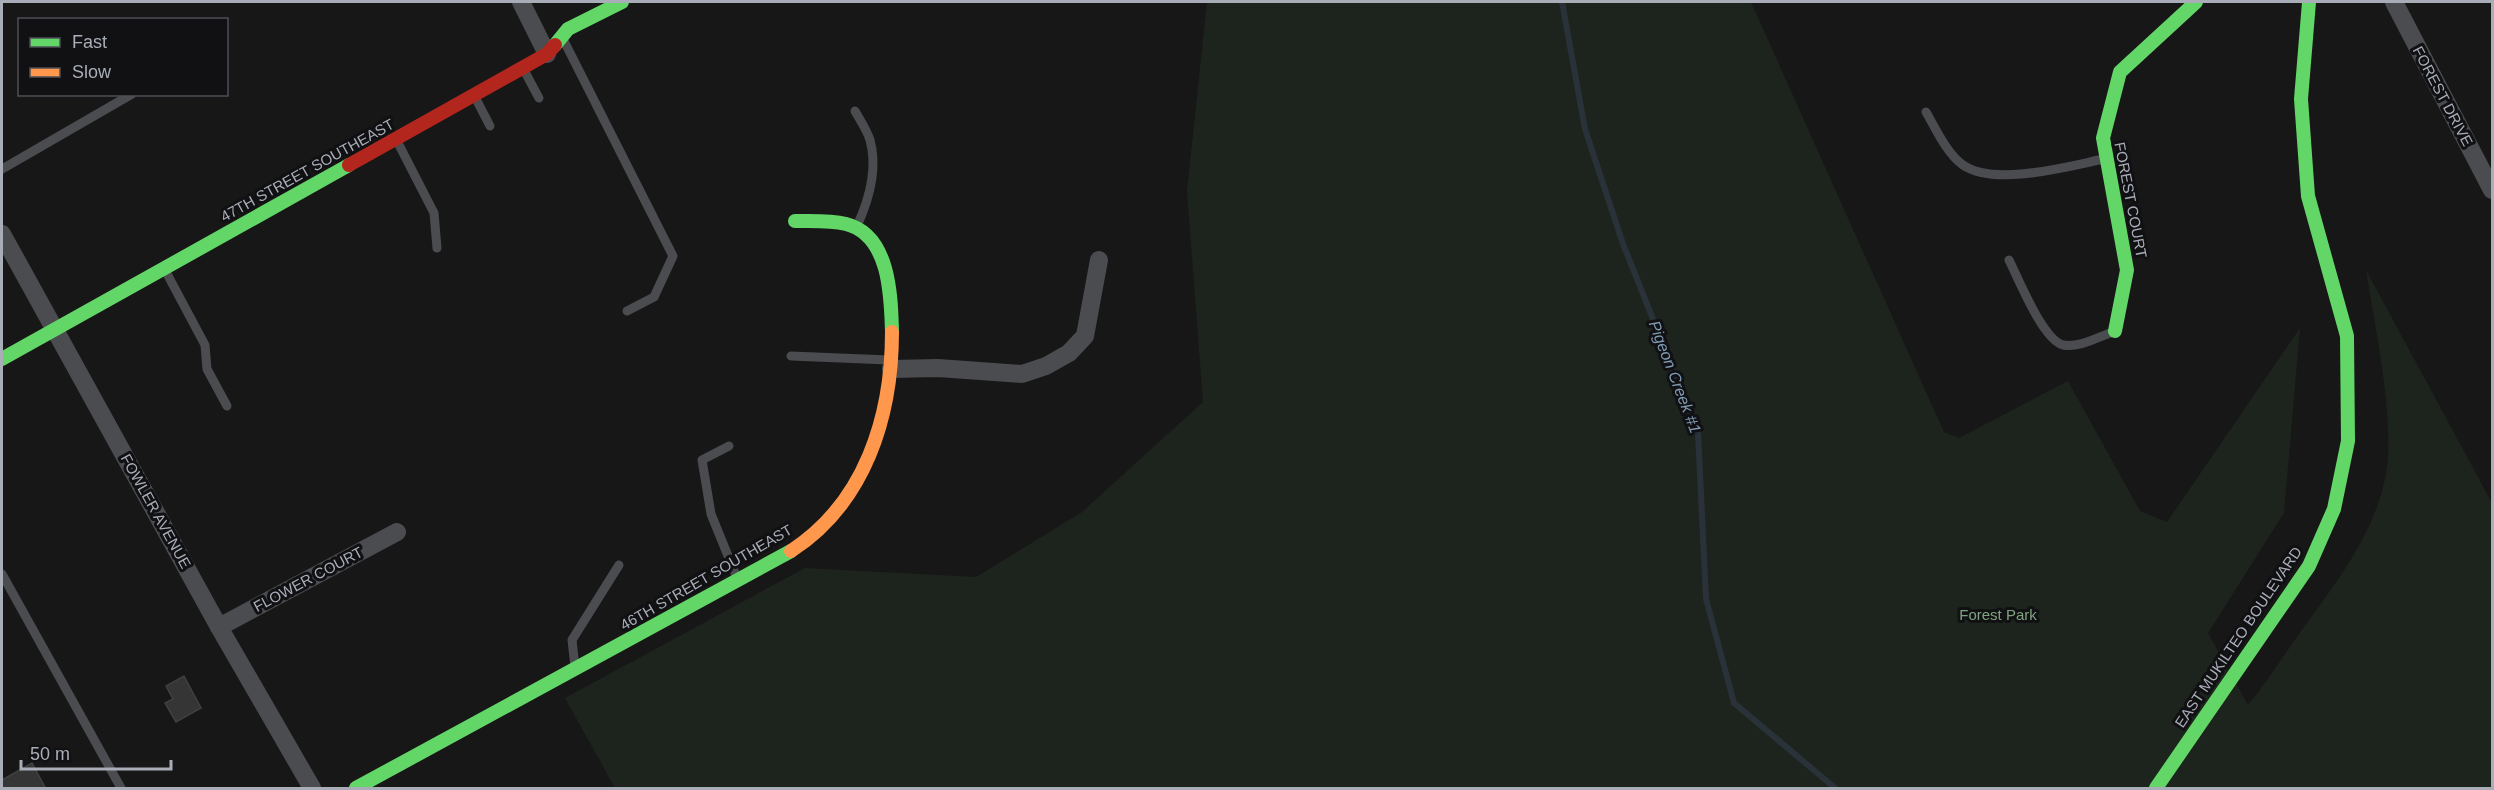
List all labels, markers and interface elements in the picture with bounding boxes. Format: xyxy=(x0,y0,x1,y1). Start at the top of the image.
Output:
legend xyxy=(18,18,228,96)
text: Fast xyxy=(72,32,107,52)
street label: FOREST DRIVE xyxy=(2410,43,2476,149)
text: Slow xyxy=(72,62,112,82)
street label: 47TH STREET SOUTHEAST xyxy=(217,115,397,225)
street label: FOREST COURT xyxy=(2111,141,2151,259)
water label: Pigeon Creek #1 xyxy=(1646,318,1704,436)
street label: FOWLER AVENUE xyxy=(118,451,194,571)
street label: 46TH STREET SOUTHEAST xyxy=(617,521,795,633)
street label: FLOWER COURT xyxy=(250,543,366,615)
street label: EAST MUKILTEO BOULEVARD xyxy=(2171,543,2305,731)
park label: Forest Park xyxy=(1959,606,2037,623)
scale bar xyxy=(21,733,171,771)
text: 50 m xyxy=(30,744,70,764)

